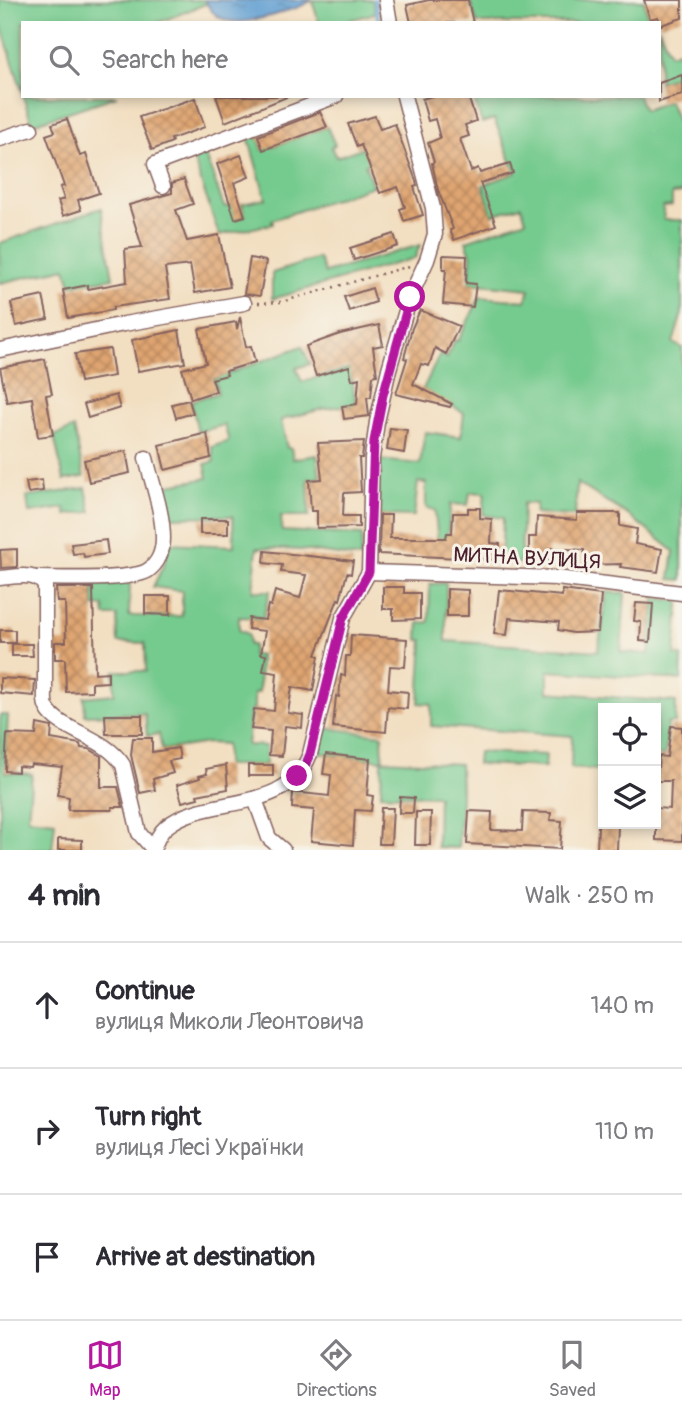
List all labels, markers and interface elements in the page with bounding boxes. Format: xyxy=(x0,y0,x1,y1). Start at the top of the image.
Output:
search box xyxy=(21,21,661,98)
icon: search xyxy=(45,41,83,79)
text: Search here xyxy=(101,44,228,76)
route start xyxy=(394,281,425,312)
street label: МИТНА ВУЛИЦЯ xyxy=(453,541,601,576)
map controls xyxy=(598,703,661,829)
button: locate xyxy=(598,703,661,766)
route end xyxy=(281,760,312,791)
button: layers xyxy=(598,766,661,829)
text: 4 min xyxy=(28,877,101,914)
text: Walk · 250 m xyxy=(525,881,654,910)
text: Continue xyxy=(95,975,195,1007)
icon: ahead xyxy=(28,986,66,1024)
text: 140 m xyxy=(591,991,654,1020)
text: вулиця Миколи Леонтовича xyxy=(95,1007,364,1036)
text: Turn right xyxy=(95,1101,201,1133)
icon: right xyxy=(28,1112,66,1150)
text: 110 m xyxy=(595,1117,654,1146)
text: вулиця Лесі Українки xyxy=(95,1133,303,1162)
icon: arrive xyxy=(28,1238,66,1276)
text: Arrive at destination xyxy=(95,1241,315,1273)
tab: Map xyxy=(86,1336,124,1402)
tab: Directions xyxy=(296,1336,377,1402)
tab: Saved xyxy=(549,1336,596,1402)

